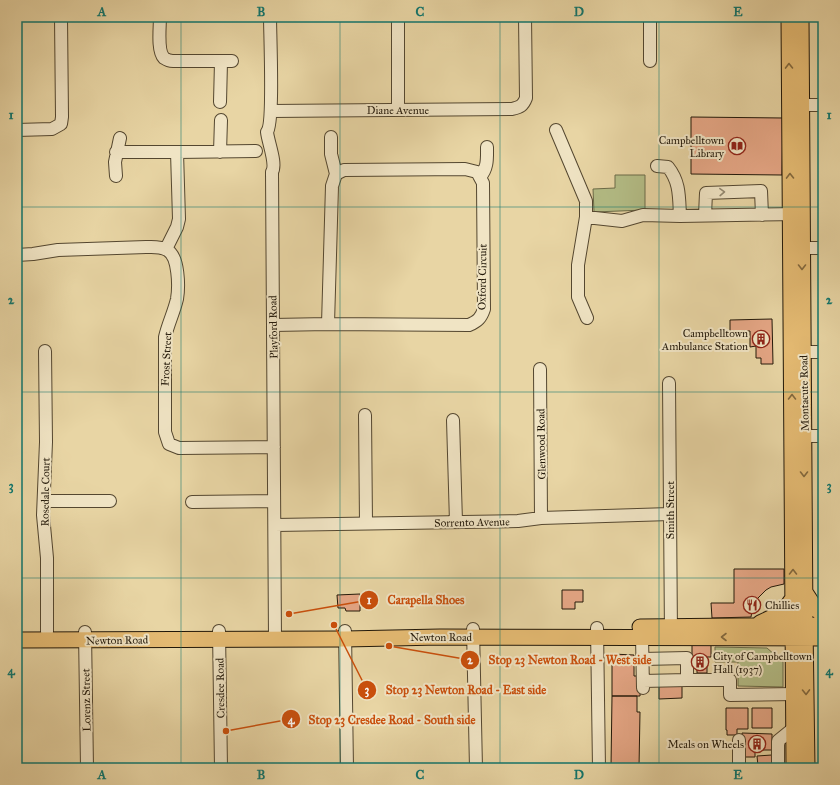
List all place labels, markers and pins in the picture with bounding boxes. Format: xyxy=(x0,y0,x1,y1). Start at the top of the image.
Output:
place label: Campbelltown Library xyxy=(659,134,725,160)
library icon: Campbelltown Library xyxy=(727,136,747,156)
place label: Campbelltown Ambulance Station xyxy=(661,327,748,353)
building icon: Campbelltown Ambulance Station xyxy=(751,329,771,349)
callout: Carapella Shoes xyxy=(359,588,472,612)
restaurant icon: Chillies xyxy=(742,595,762,615)
place label: Chillies xyxy=(765,599,799,612)
callout: Stop 23 Newton Road - West side xyxy=(460,648,659,672)
place label: City of Campbelltown Hall (1937) xyxy=(713,650,812,676)
building icon: City of Campbelltown Hall (1937) xyxy=(690,652,710,672)
callout: Stop 23 Newton Road - East side xyxy=(357,678,554,702)
callout: Stop 23 Cresdee Road - South side xyxy=(281,707,484,731)
building icon: Meals on Wheels xyxy=(747,734,767,754)
place label: Meals on Wheels xyxy=(667,738,744,751)

